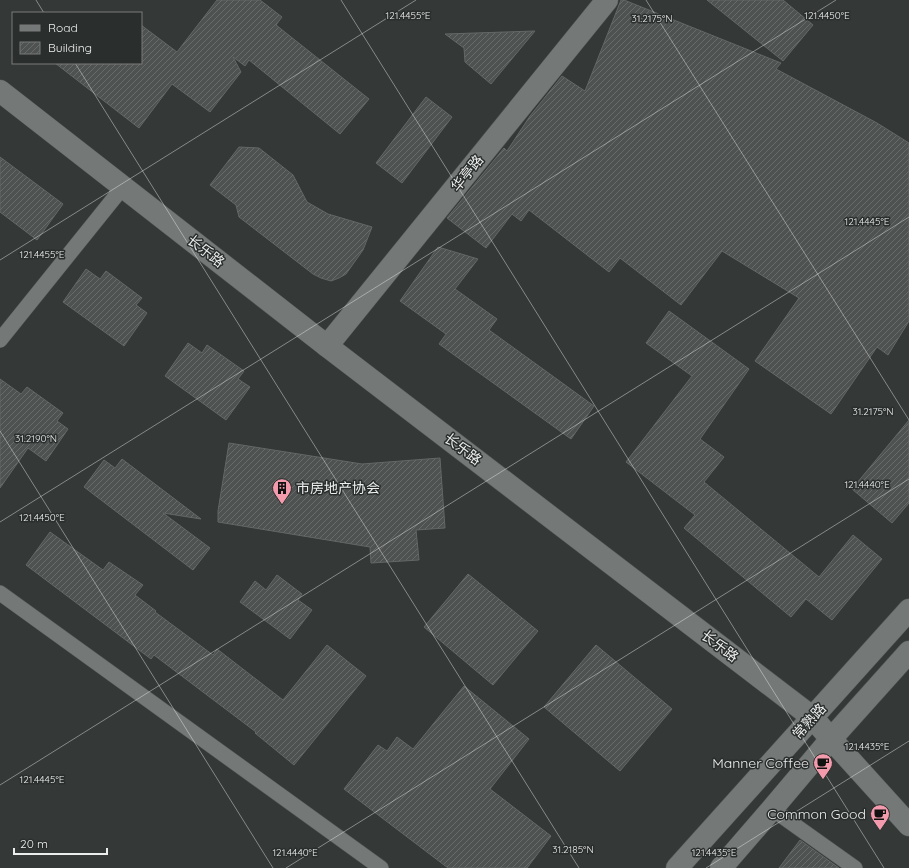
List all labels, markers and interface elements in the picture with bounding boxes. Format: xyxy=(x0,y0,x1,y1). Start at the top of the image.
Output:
text: 121.4455°E xyxy=(386,9,431,22)
text: 121.4450°E xyxy=(804,9,850,22)
legend xyxy=(12,12,142,64)
text: 31.2175°N xyxy=(631,12,673,25)
text: Road xyxy=(48,20,78,35)
text: Building xyxy=(48,40,92,55)
street label: 华亭路 xyxy=(447,151,487,195)
text: 121.4445°E xyxy=(845,215,890,228)
street label: 长乐路 xyxy=(184,231,228,271)
text: 121.4455°E xyxy=(20,248,65,261)
text: 31.2175°N xyxy=(852,405,894,418)
street label: 长乐路 xyxy=(441,429,485,469)
text: 31.2190°N xyxy=(15,432,57,445)
building icon: 市房地产协会 xyxy=(271,477,293,505)
text: 121.4440°E xyxy=(844,478,890,491)
place label: 市房地产协会 xyxy=(296,479,380,497)
text: 121.4450°E xyxy=(19,511,65,524)
street label: 长乐路 xyxy=(698,626,742,666)
street label: 常熟路 xyxy=(788,699,830,743)
text: 121.4435°E xyxy=(845,740,890,753)
cafe icon: Manner Coffee xyxy=(812,752,834,780)
place label: Manner Coffee xyxy=(712,754,809,772)
text: 121.4445°E xyxy=(20,773,65,786)
cafe icon: Common Good xyxy=(869,803,891,831)
place label: Common Good xyxy=(767,805,866,823)
scale bar xyxy=(14,830,107,856)
text: 20 m xyxy=(20,836,48,851)
text: 31.2185°N xyxy=(552,843,594,856)
text: 121.4440°E xyxy=(272,846,318,859)
text: 121.4435°E xyxy=(692,846,737,859)

